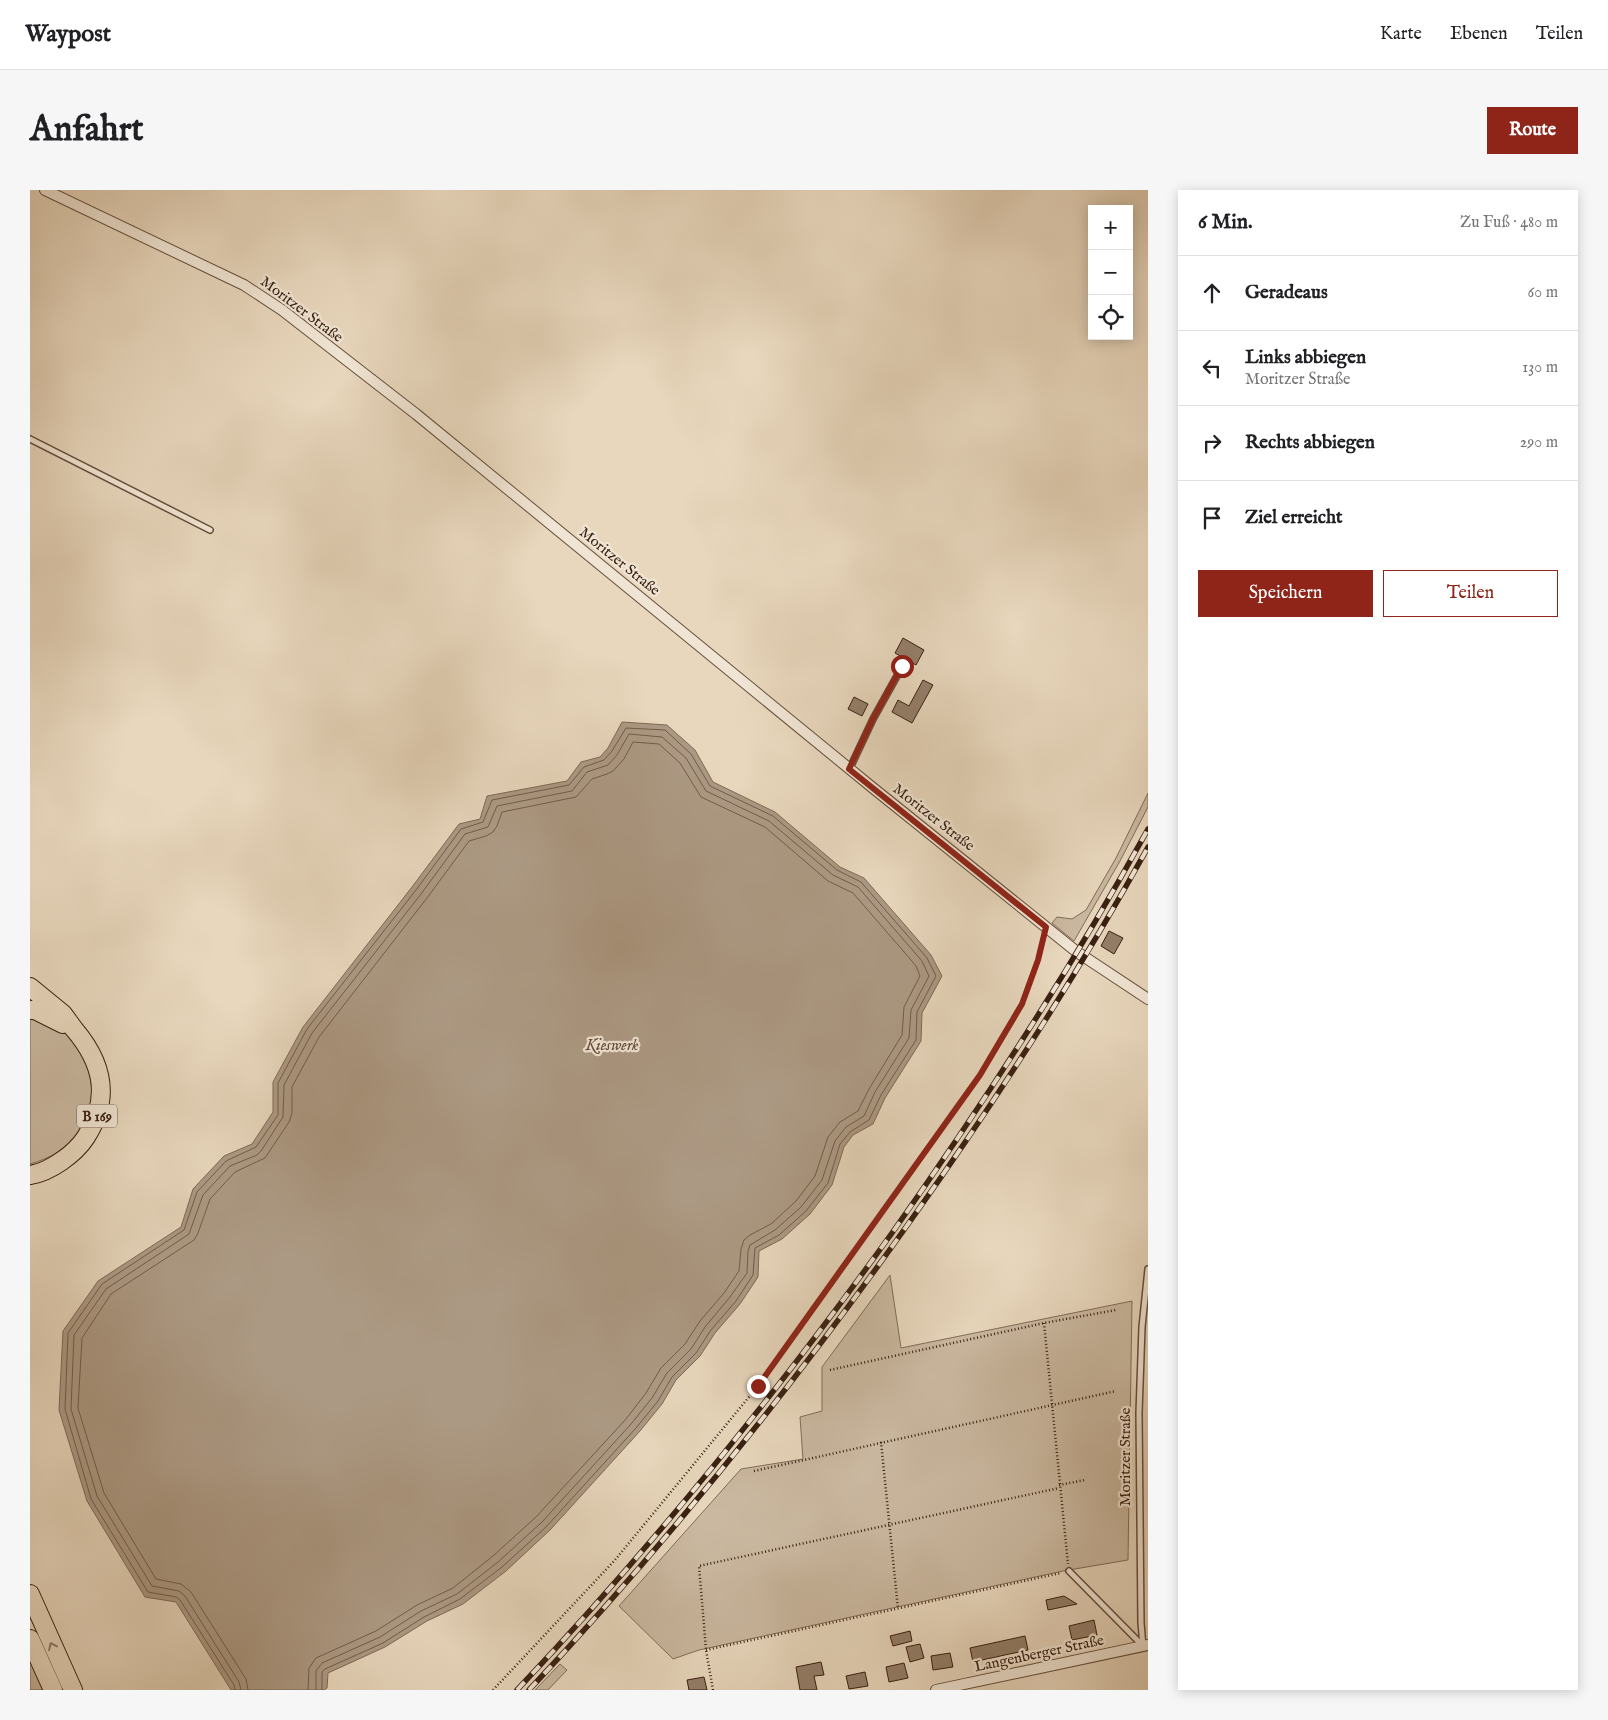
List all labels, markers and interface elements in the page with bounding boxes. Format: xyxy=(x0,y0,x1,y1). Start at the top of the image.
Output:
text: Waypost xyxy=(25,19,111,50)
text: Karte xyxy=(1380,23,1422,46)
text: Ebenen xyxy=(1450,23,1508,46)
text: Teilen xyxy=(1536,23,1583,46)
button: Route xyxy=(1487,107,1578,154)
text: Anfahrt xyxy=(30,108,144,153)
map controls xyxy=(1088,205,1133,340)
button: + xyxy=(1088,205,1133,250)
text: 6 Min. xyxy=(1198,209,1253,236)
text: Zu Fuß · 480 m xyxy=(1460,213,1558,233)
button: − xyxy=(1088,250,1133,295)
street label: Moritzer Straße xyxy=(257,272,347,347)
icon: ahead xyxy=(1198,279,1226,307)
text: Geradeaus xyxy=(1245,281,1328,305)
text: 60 m xyxy=(1528,283,1558,303)
button: locate xyxy=(1088,295,1133,340)
text: Links abbiegen xyxy=(1245,346,1366,370)
icon: left xyxy=(1198,354,1226,382)
text: 130 m xyxy=(1522,358,1558,378)
text: Moritzer Straße xyxy=(1245,370,1350,390)
icon: right xyxy=(1198,429,1226,457)
text: Rechts abbiegen xyxy=(1245,431,1375,455)
text: 290 m xyxy=(1520,433,1558,453)
icon: arrive xyxy=(1198,504,1226,532)
text: Ziel erreicht xyxy=(1245,506,1343,530)
street label: Moritzer Straße xyxy=(575,523,664,600)
button: Speichern xyxy=(1198,570,1373,617)
button: Teilen xyxy=(1383,570,1558,617)
route start xyxy=(891,655,914,678)
street label: Moritzer Straße xyxy=(889,780,979,855)
water label: Kieswerk xyxy=(584,1036,639,1056)
road number: B 169 xyxy=(77,1104,117,1128)
route end xyxy=(747,1375,770,1398)
street label: Moritzer Straße xyxy=(1116,1408,1135,1506)
street label: Langenberger Straße xyxy=(973,1630,1106,1676)
one-way arrow xyxy=(48,1642,58,1651)

